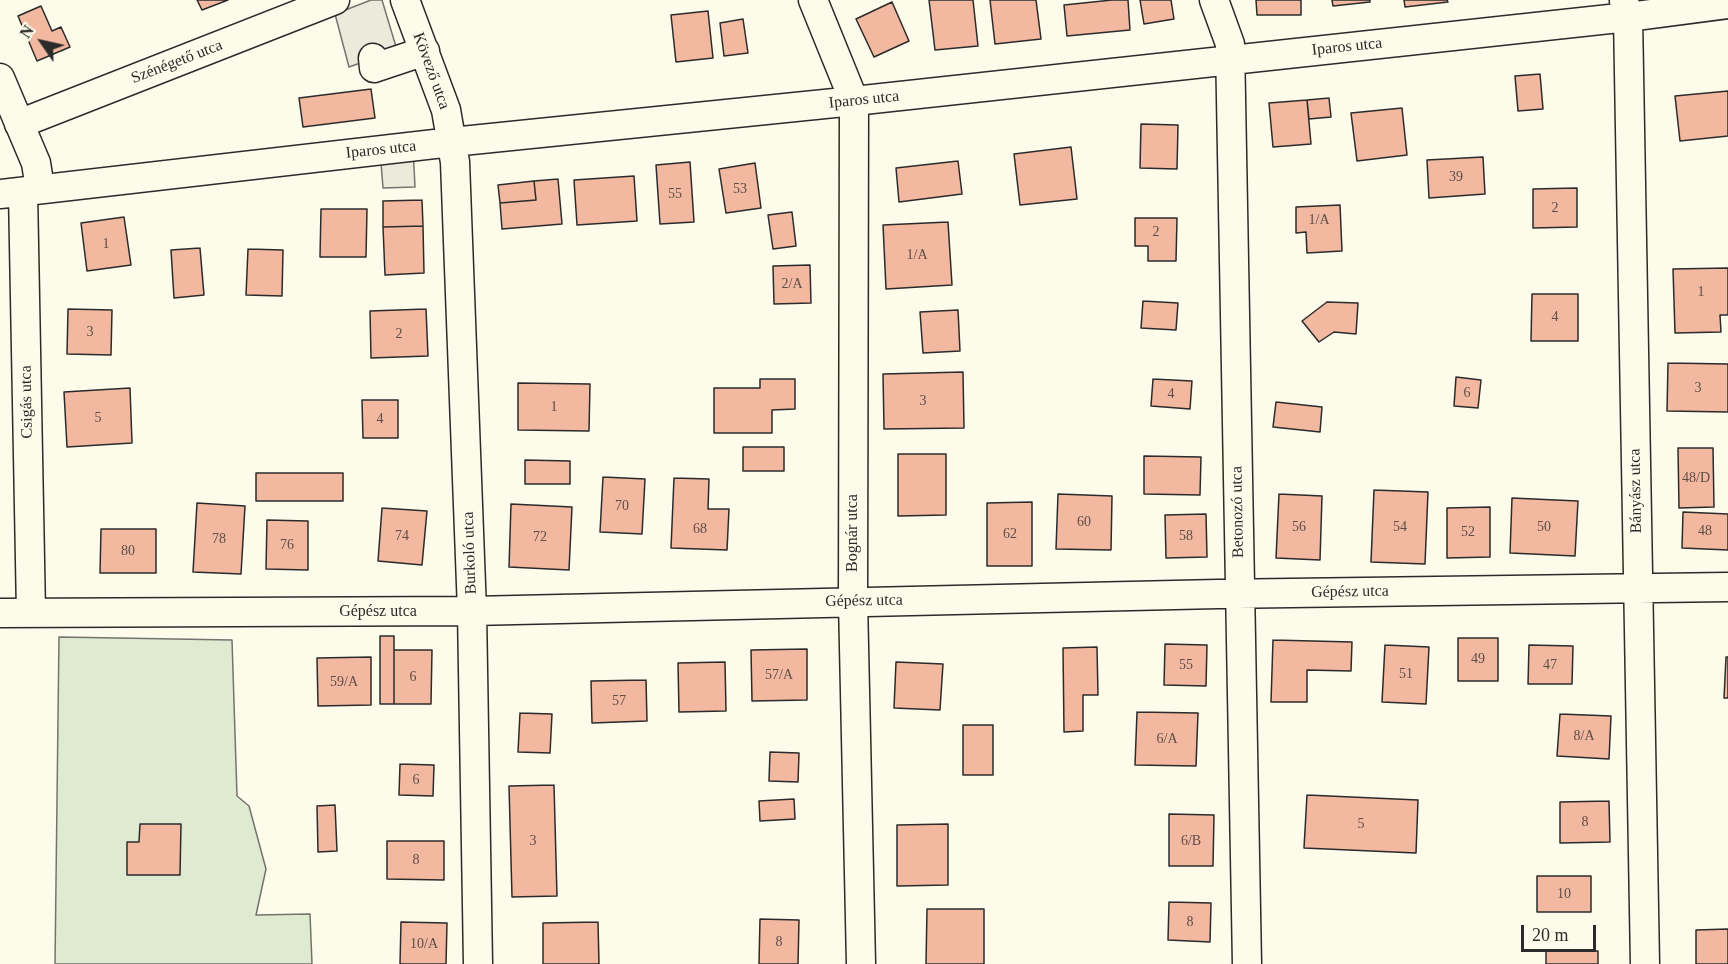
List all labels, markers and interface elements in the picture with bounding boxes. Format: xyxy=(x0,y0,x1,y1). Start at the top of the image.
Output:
north arrow xyxy=(12,12,72,72)
text: N xyxy=(16,22,37,41)
street label: Kövező utca xyxy=(408,30,454,112)
street label: Iparos utca xyxy=(1311,34,1383,60)
street label: Szénégető utca xyxy=(129,36,225,88)
street label: Iparos utca xyxy=(828,87,900,113)
street label: Iparos utca xyxy=(345,137,417,163)
house number: 39 xyxy=(1449,169,1463,185)
house number: 53 xyxy=(733,181,747,197)
house number: 55 xyxy=(668,186,682,202)
house number: 2 xyxy=(1552,200,1558,216)
house number: 1/A xyxy=(1308,212,1330,228)
house number: 2 xyxy=(1152,224,1160,240)
house number: 1 xyxy=(103,236,110,252)
house number: 1/A xyxy=(906,247,928,263)
house number: 2/A xyxy=(782,276,802,292)
house number: 1 xyxy=(1698,284,1704,300)
house number: 4 xyxy=(1552,309,1558,325)
house number: 3 xyxy=(86,324,94,340)
house number: 2 xyxy=(396,326,402,342)
street label: Csigás utca xyxy=(17,365,37,439)
house number: 3 xyxy=(1694,380,1702,396)
house number: 6 xyxy=(1464,385,1470,401)
house number: 4 xyxy=(1168,386,1174,402)
house number: 3 xyxy=(920,393,927,409)
house number: 1 xyxy=(550,399,558,415)
house number: 5 xyxy=(94,410,101,426)
house number: 4 xyxy=(376,411,384,427)
street label: Bányász utca xyxy=(1626,448,1646,534)
street label: Betonozó utca xyxy=(1228,466,1248,558)
house number: 48/D xyxy=(1682,470,1710,486)
street label: Bognár utca xyxy=(843,494,863,572)
house number: 70 xyxy=(615,498,629,514)
street label: Burkoló utca xyxy=(459,511,481,595)
house number: 60 xyxy=(1077,514,1091,530)
house number: 56 xyxy=(1292,519,1306,535)
house number: 54 xyxy=(1393,519,1407,535)
house number: 50 xyxy=(1537,519,1551,535)
house number: 68 xyxy=(693,521,707,537)
house number: 48 xyxy=(1698,523,1712,539)
house number: 52 xyxy=(1461,524,1475,540)
house number: 62 xyxy=(1003,526,1017,542)
house number: 74 xyxy=(395,528,409,544)
house number: 58 xyxy=(1179,528,1193,544)
house number: 72 xyxy=(533,529,547,545)
house number: 78 xyxy=(212,531,226,547)
house number: 76 xyxy=(280,537,294,553)
house number: 80 xyxy=(121,543,135,559)
street label: Gépész utca xyxy=(1311,582,1389,602)
street label: Gépész utca xyxy=(825,591,903,611)
street label: Gépész utca xyxy=(339,602,417,622)
house number: 49 xyxy=(1471,651,1485,667)
house number: 55 xyxy=(1179,657,1193,673)
house number: 47 xyxy=(1543,657,1557,673)
house number: 51 xyxy=(1399,666,1413,682)
house number: 57/A xyxy=(765,667,793,683)
house number: 6 xyxy=(410,669,416,685)
house number: 59/A xyxy=(330,674,358,690)
house number: 57 xyxy=(612,693,626,709)
house number: 8/A xyxy=(1574,728,1594,744)
house number: 6/A xyxy=(1156,731,1178,747)
house number: 6 xyxy=(412,772,419,788)
house number: 8 xyxy=(1582,814,1588,830)
house number: 5 xyxy=(1358,816,1364,832)
house number: 3 xyxy=(530,833,536,849)
house number: 6/B xyxy=(1181,833,1201,849)
house number: 8 xyxy=(412,852,419,868)
house number: 10 xyxy=(1557,886,1571,902)
scale bar xyxy=(1524,913,1599,951)
house number: 8 xyxy=(1186,914,1194,930)
text: 20 m xyxy=(1532,925,1569,945)
house number: 8 xyxy=(776,934,783,950)
house number: 10/A xyxy=(410,936,438,952)

